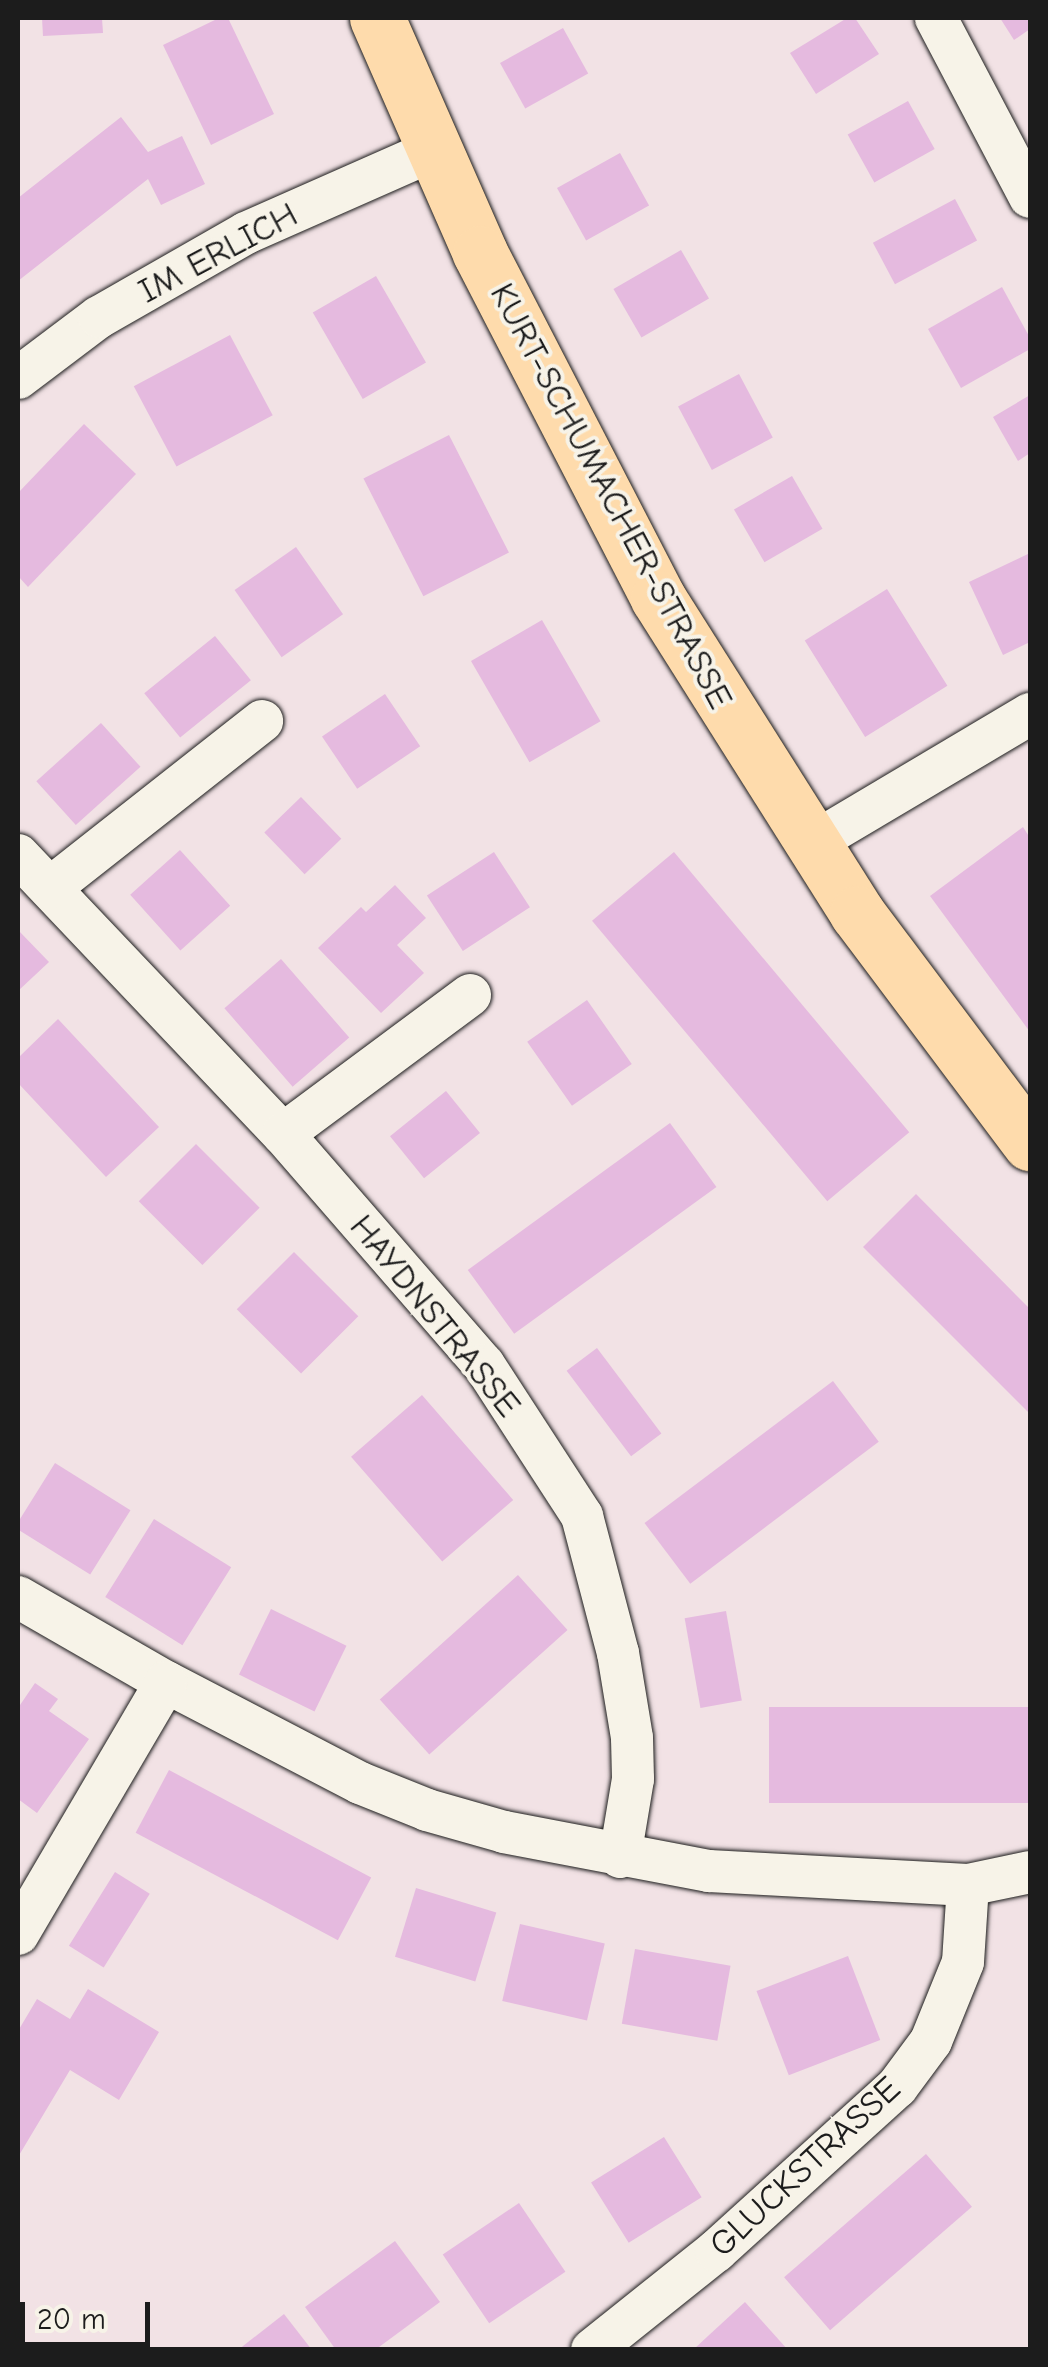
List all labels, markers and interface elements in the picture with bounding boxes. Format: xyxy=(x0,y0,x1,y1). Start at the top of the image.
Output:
street label: IM ERLICH xyxy=(131,194,305,312)
street label: KURT-SCHUMACHER-STRASSE xyxy=(481,276,741,716)
street label: HAYDNSTRASSE xyxy=(341,1206,529,1426)
street label: GLUCKSTRASSE xyxy=(701,2068,909,2266)
scale bar xyxy=(25,2282,155,2344)
text: 20 m xyxy=(37,2302,106,2337)

